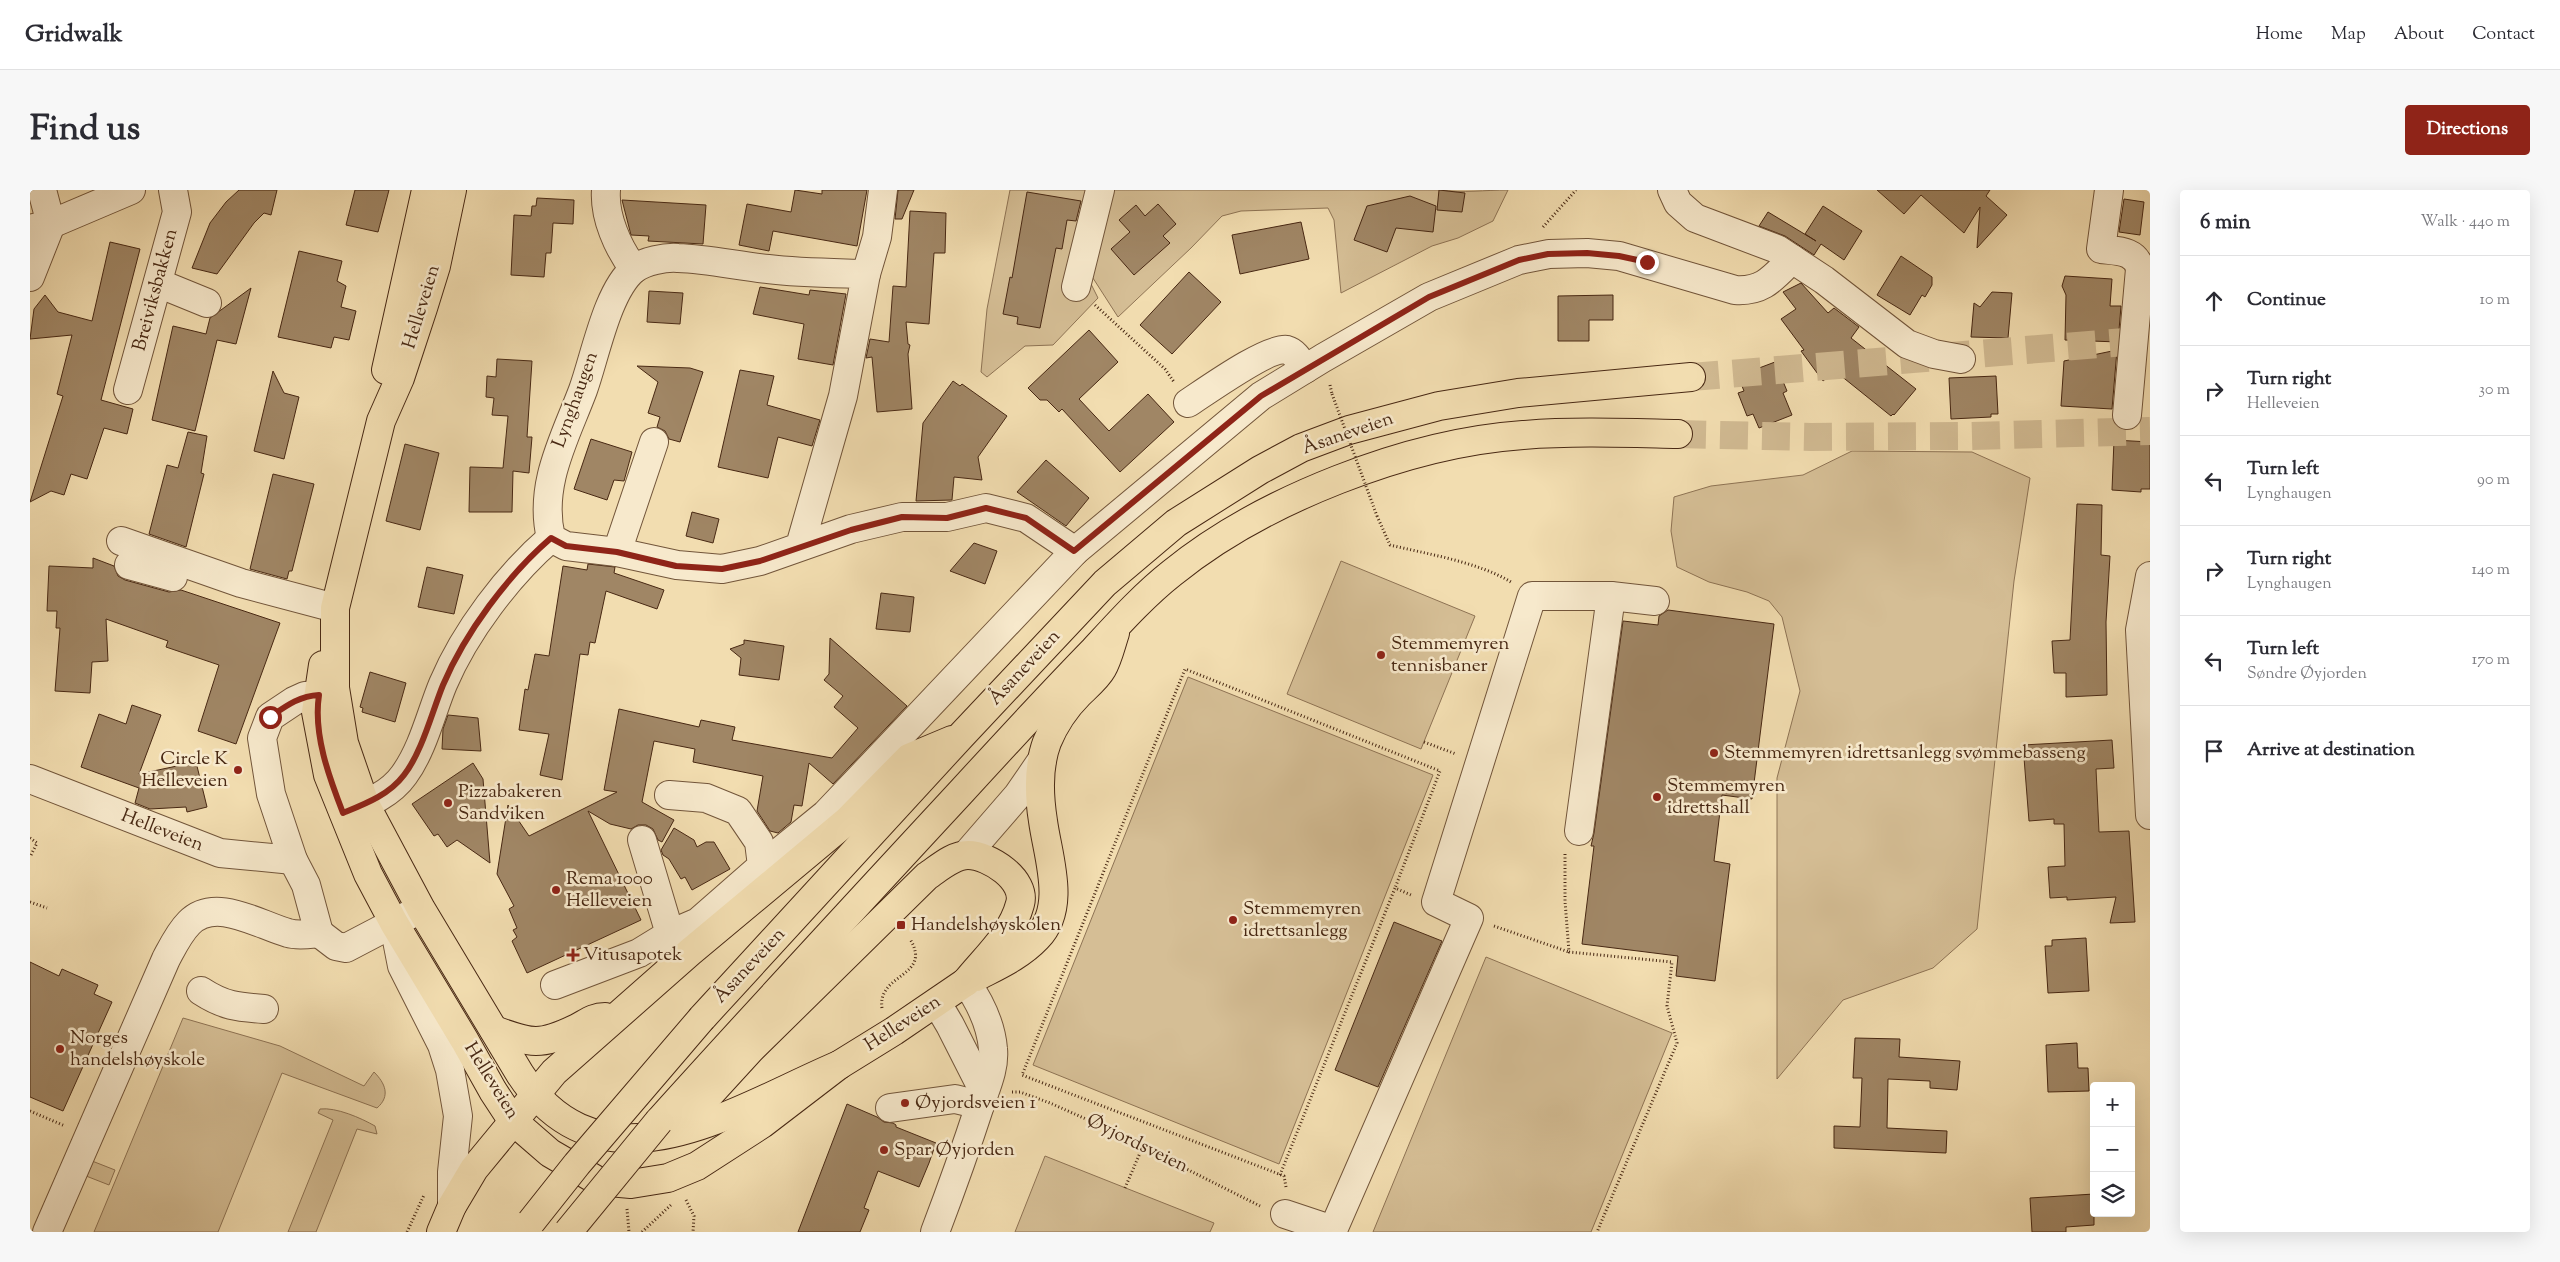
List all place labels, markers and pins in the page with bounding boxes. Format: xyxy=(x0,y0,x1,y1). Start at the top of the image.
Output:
place label: Stemmemyren tennisbaner xyxy=(1391,631,1510,680)
marker: Stemmemyren tennisbaner xyxy=(1375,649,1387,661)
place label: Stemmemyren idrettsanlegg svømmebasseng xyxy=(1724,740,2086,767)
place label: Circle K Helleveien xyxy=(142,746,228,795)
marker: Stemmemyren idrettsanlegg svømmebasseng xyxy=(1708,747,1720,759)
marker: Circle K Helleveien xyxy=(232,764,244,776)
place label: Stemmemyren idrettshall xyxy=(1667,773,1786,822)
place label: Pizzabakeren Sandviken xyxy=(458,779,562,828)
marker: Stemmemyren idrettshall xyxy=(1651,791,1663,803)
marker: Pizzabakeren Sandviken xyxy=(442,797,454,809)
place label: Rema 1000 Helleveien xyxy=(566,866,653,915)
marker: Rema 1000 Helleveien xyxy=(550,884,562,896)
place label: Stemmemyren idrettsanlegg xyxy=(1243,896,1362,945)
place label: Handelshøyskolen xyxy=(911,912,1061,939)
marker: Stemmemyren idrettsanlegg xyxy=(1227,914,1239,926)
marker: Handelshøyskolen xyxy=(895,919,907,931)
place label: Vitusapotek xyxy=(583,942,683,969)
marker: Vitusapotek xyxy=(567,949,579,961)
place label: Norges handelshøyskole xyxy=(70,1025,205,1074)
marker: Norges handelshøyskole xyxy=(54,1043,66,1055)
place label: Øyjordsveien 1 xyxy=(915,1090,1036,1117)
marker: Øyjordsveien 1 xyxy=(899,1097,911,1109)
place label: Spar Øyjorden xyxy=(894,1137,1015,1164)
marker: Spar Øyjorden xyxy=(878,1144,890,1156)

